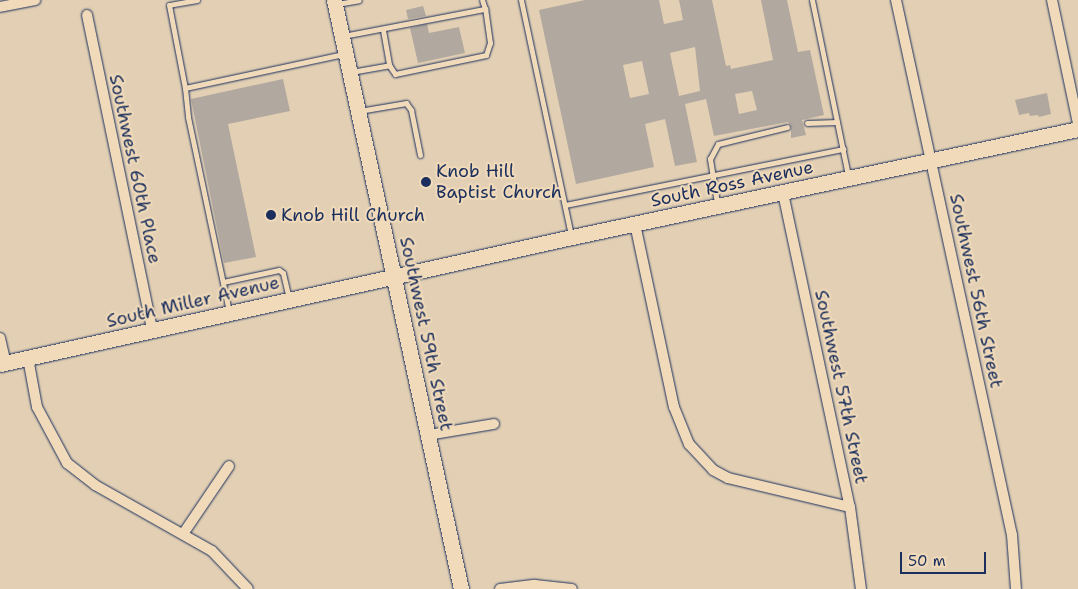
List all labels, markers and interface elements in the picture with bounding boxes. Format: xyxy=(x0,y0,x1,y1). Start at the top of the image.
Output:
street label: Southwest 60th Place xyxy=(104,72,166,266)
street label: South Ross Avenue xyxy=(649,156,815,212)
place label: Knob Hill Baptist Church xyxy=(436,161,562,203)
marker: Knob Hill Baptist Church xyxy=(420,176,432,188)
street label: Southwest 56th Street xyxy=(945,192,1007,390)
place label: Knob Hill Church xyxy=(281,204,425,226)
marker: Knob Hill Church xyxy=(265,209,277,221)
street label: Southwest 59th Street xyxy=(395,235,457,433)
street label: South Miller Avenue xyxy=(104,272,282,332)
street label: Southwest 57th Street xyxy=(810,288,872,486)
scale bar xyxy=(903,542,989,574)
text: 50 m xyxy=(908,551,946,571)

